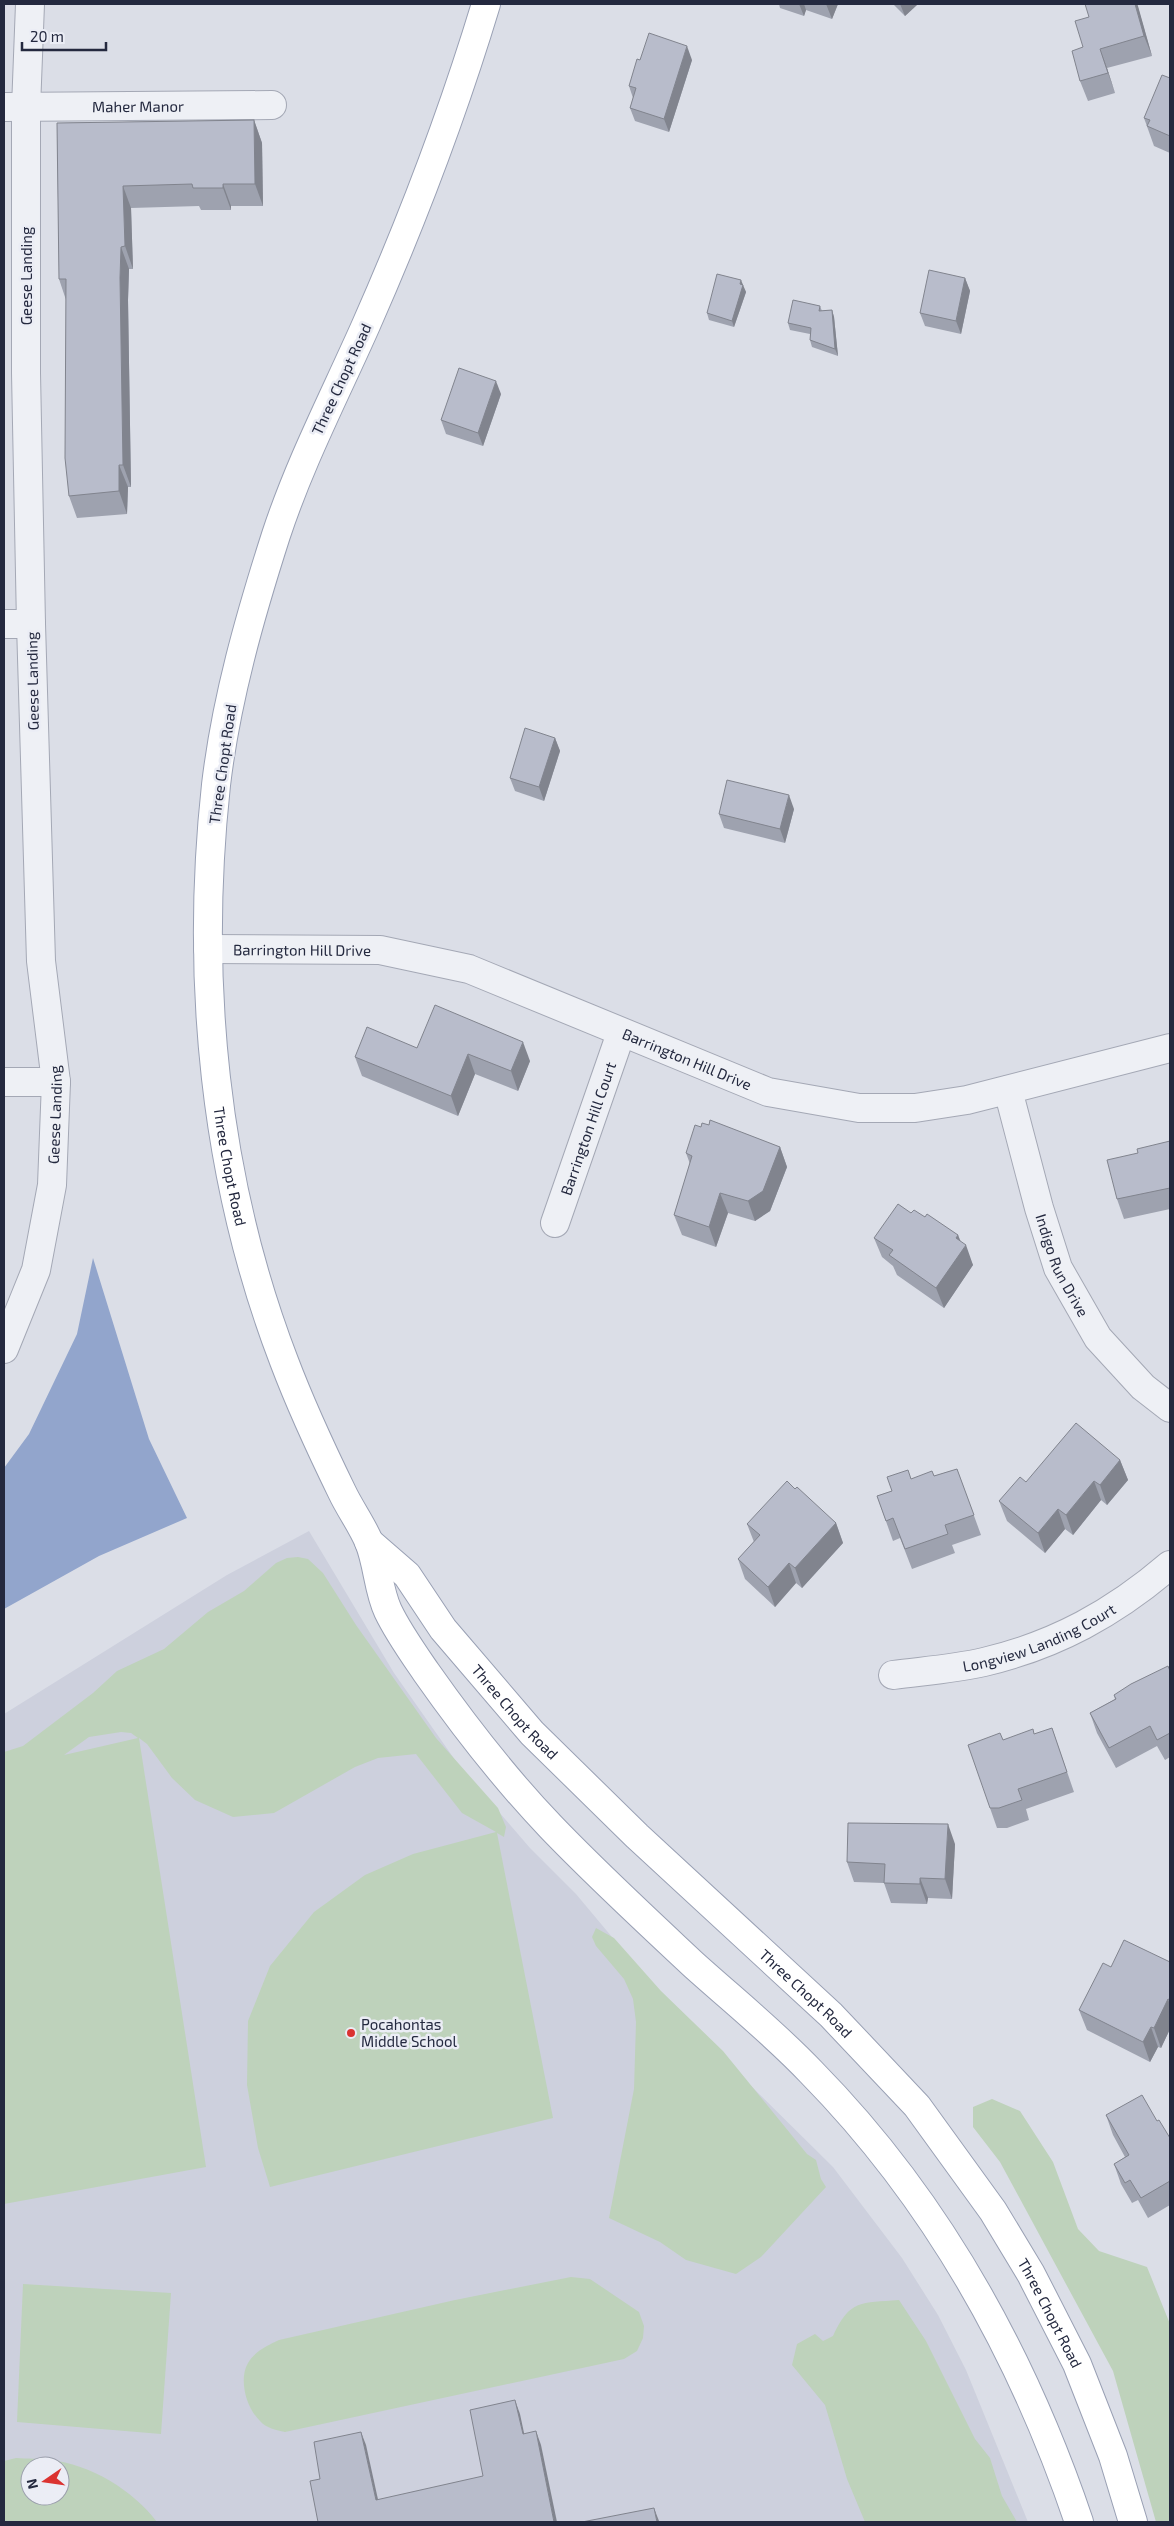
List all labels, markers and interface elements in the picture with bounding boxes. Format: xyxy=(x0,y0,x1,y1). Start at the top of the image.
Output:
scale bar xyxy=(22,20,106,52)
text: 20 m xyxy=(30,27,64,45)
street label: Maher Manor xyxy=(92,97,184,115)
street label: Geese Landing xyxy=(17,226,35,325)
street label: Three Chopt Road xyxy=(307,320,375,438)
street label: Geese Landing xyxy=(22,631,42,730)
street label: Three Chopt Road xyxy=(205,703,239,825)
street label: Barrington Hill Drive xyxy=(233,940,371,959)
street label: Barrington Hill Drive xyxy=(620,1024,755,1093)
street label: Barrington Hill Court xyxy=(556,1059,619,1198)
street label: Geese Landing xyxy=(44,1064,65,1164)
street label: Three Chopt Road xyxy=(211,1106,251,1228)
street label: Indigo Run Drive xyxy=(1032,1212,1093,1320)
street label: Longview Landing Court xyxy=(961,1599,1119,1675)
street label: Three Chopt Road xyxy=(468,1661,562,1763)
street label: Three Chopt Road xyxy=(756,1945,856,2041)
place label: Pocahontas Middle School xyxy=(361,2015,457,2050)
marker: Pocahontas Middle School xyxy=(345,2027,357,2039)
street label: Three Chopt Road xyxy=(1015,2255,1086,2371)
north arrow xyxy=(20,2456,70,2506)
text: N xyxy=(22,2477,41,2491)

